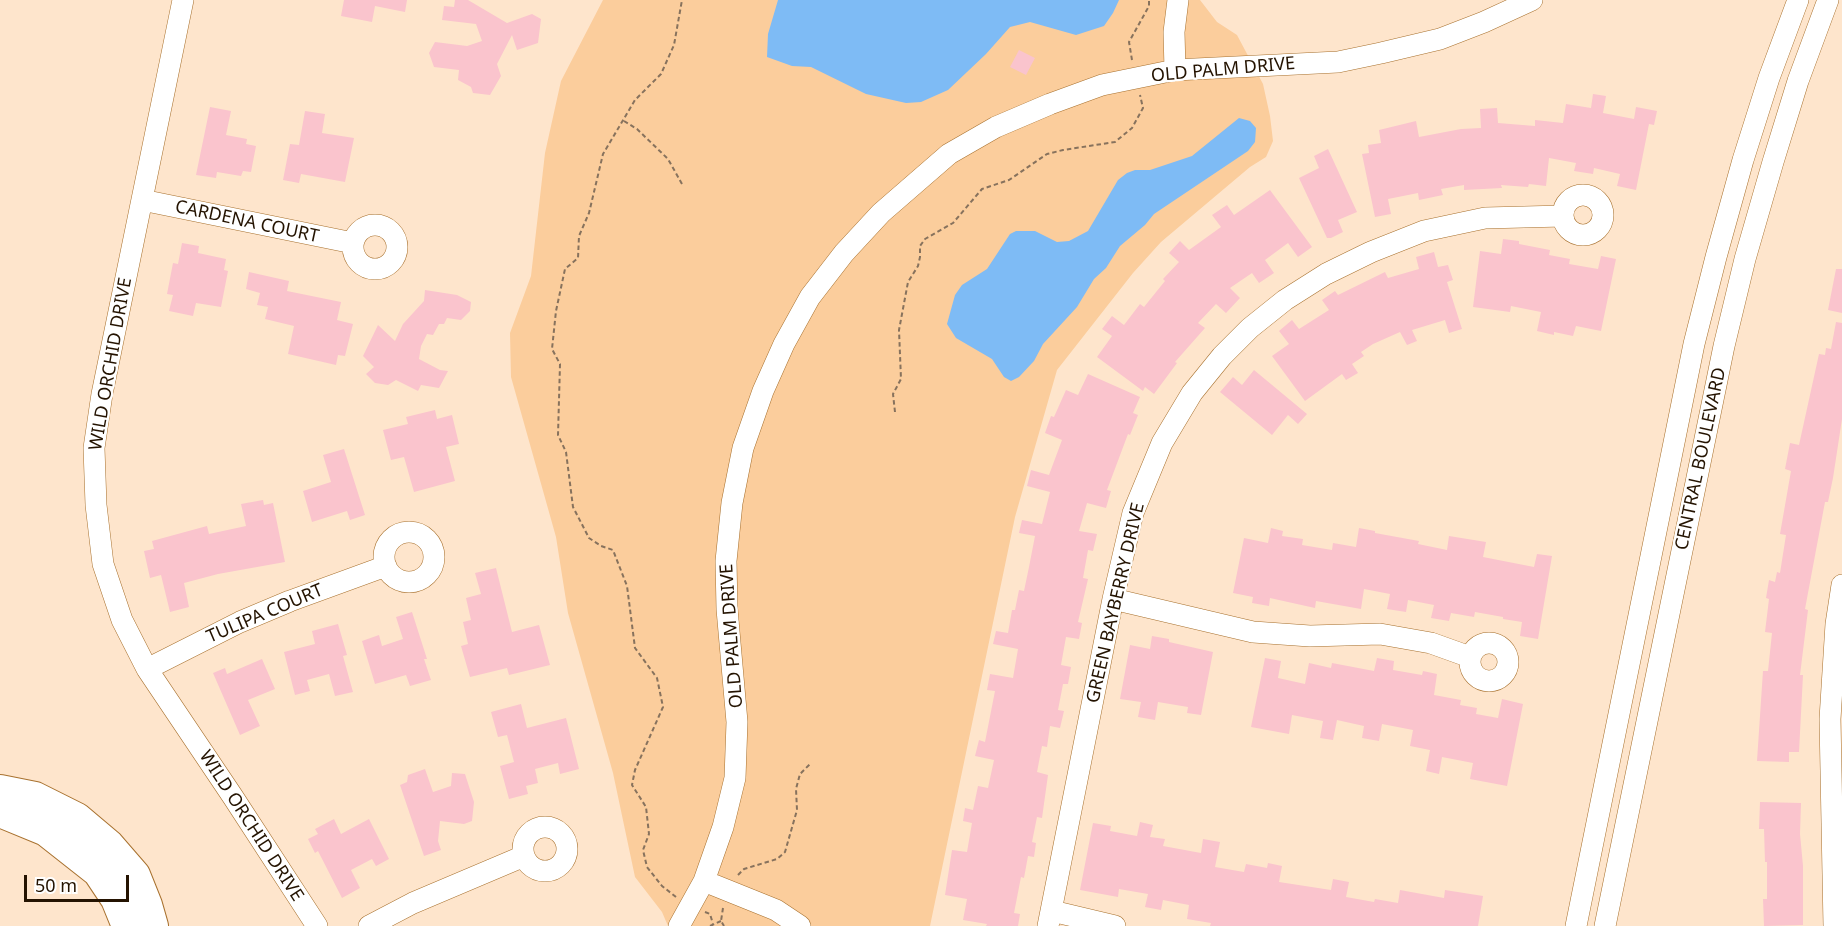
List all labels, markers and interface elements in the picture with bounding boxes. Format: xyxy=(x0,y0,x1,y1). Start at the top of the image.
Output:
street label: OLD PALM DRIVE xyxy=(1150,53,1296,87)
street label: CARDENA COURT xyxy=(173,196,321,248)
street label: WILD ORCHID DRIVE xyxy=(85,276,137,452)
street label: CENTRAL BOULEVARD xyxy=(1671,366,1731,552)
street label: GREEN BAYBERRY DRIVE xyxy=(1082,501,1150,705)
street label: OLD PALM DRIVE xyxy=(716,563,748,709)
street label: TULIPA COURT xyxy=(204,580,326,648)
street label: WILD ORCHID DRIVE xyxy=(194,747,308,905)
scale bar xyxy=(27,863,132,901)
text: 50 m xyxy=(35,873,77,897)

